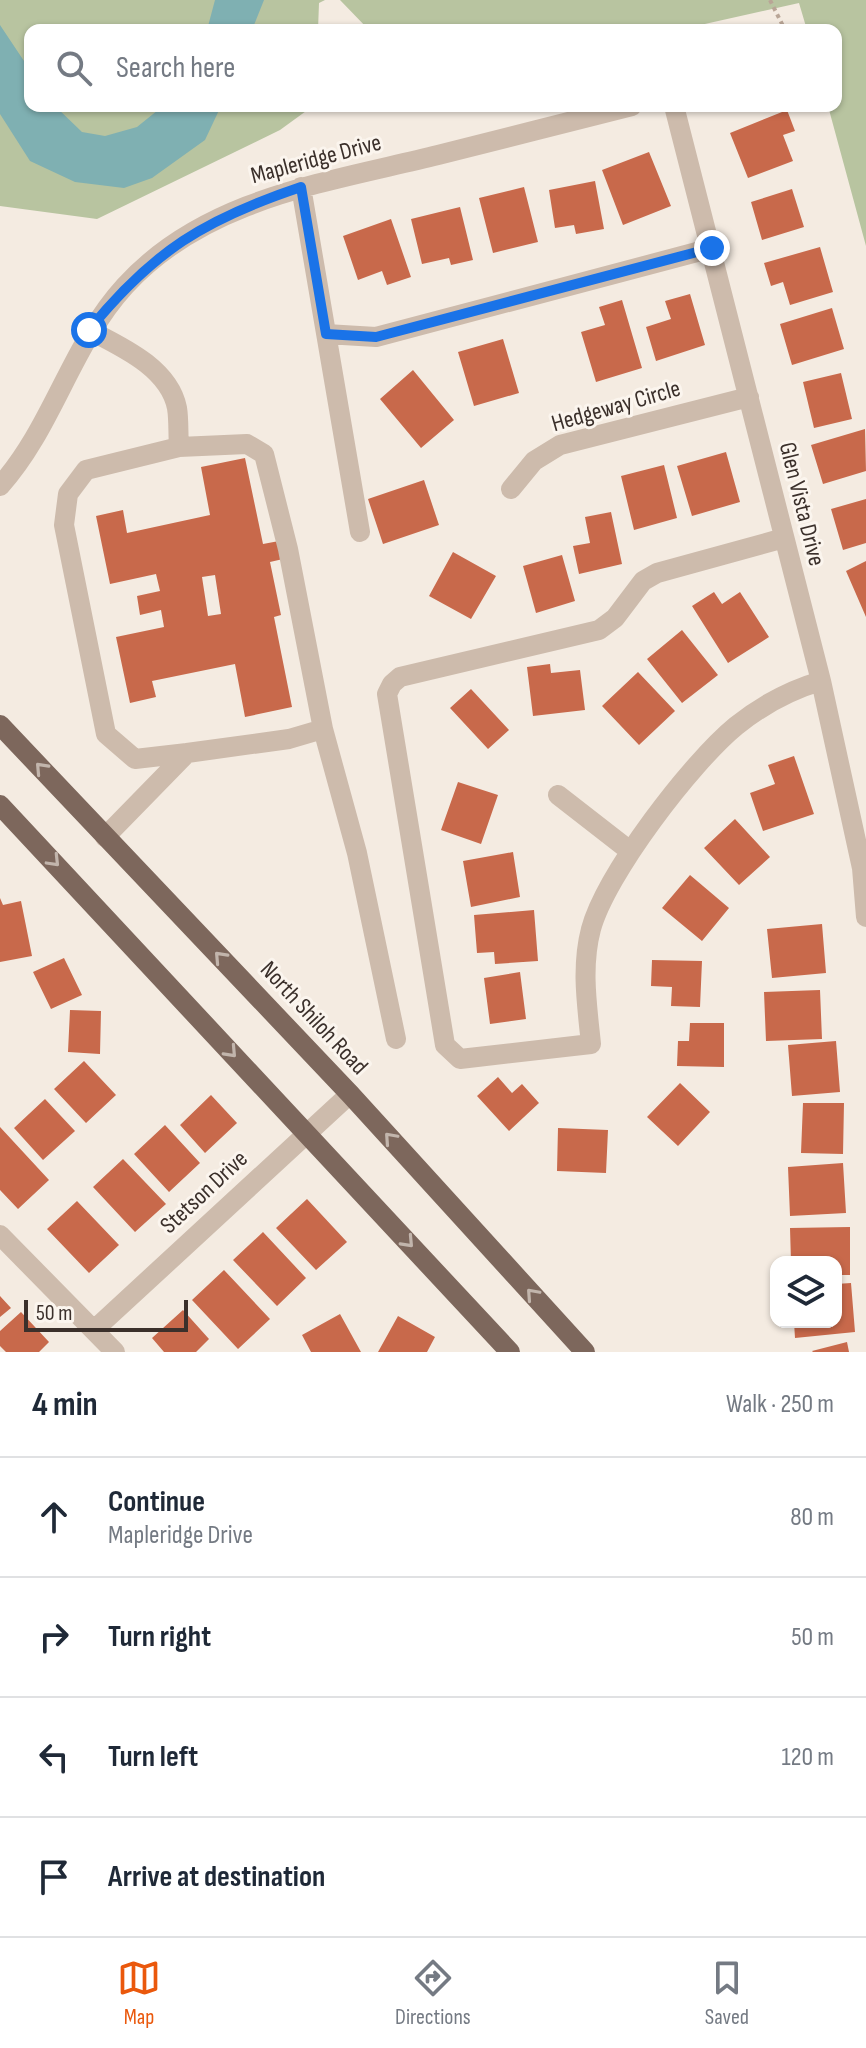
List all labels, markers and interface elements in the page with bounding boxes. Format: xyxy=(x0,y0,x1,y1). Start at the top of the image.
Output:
search box xyxy=(24,24,842,112)
icon: search xyxy=(52,46,96,90)
text: Search here xyxy=(116,50,235,86)
street label: Mapleridge Drive xyxy=(248,128,384,190)
route end xyxy=(694,230,730,266)
route start xyxy=(71,312,107,348)
street label: Hedgeway Circle xyxy=(548,374,684,438)
street label: Glen Vista Drive xyxy=(773,439,831,569)
one-way arrow xyxy=(35,763,50,777)
one-way arrow xyxy=(45,852,59,866)
one-way arrow xyxy=(215,951,229,966)
street label: North Shiloh Road xyxy=(254,955,374,1081)
one-way arrow xyxy=(222,1042,236,1057)
one-way arrow xyxy=(386,1133,400,1148)
street label: Stetson Drive xyxy=(154,1144,254,1240)
one-way arrow xyxy=(398,1233,412,1248)
map controls xyxy=(770,1256,842,1328)
button: layers xyxy=(770,1256,842,1328)
one-way arrow xyxy=(528,1289,542,1304)
scale bar xyxy=(24,1296,188,1332)
text: 50 m xyxy=(36,1300,72,1327)
text: 4 min xyxy=(32,1384,98,1425)
text: Walk · 250 m xyxy=(726,1389,834,1420)
text: Continue xyxy=(108,1484,205,1520)
icon: ahead xyxy=(32,1495,76,1539)
text: 80 m xyxy=(790,1502,834,1533)
text: Mapleridge Drive xyxy=(108,1520,253,1551)
icon: right xyxy=(32,1615,76,1659)
text: Turn right xyxy=(108,1619,211,1655)
text: 50 m xyxy=(791,1622,834,1653)
icon: left xyxy=(32,1735,76,1779)
text: Turn left xyxy=(108,1739,198,1775)
text: 120 m xyxy=(781,1742,834,1773)
icon: arrive xyxy=(32,1855,76,1899)
text: Arrive at destination xyxy=(108,1859,325,1895)
tab: Map xyxy=(117,1956,161,2031)
tab: Directions xyxy=(395,1956,471,2031)
tab: Saved xyxy=(705,1956,749,2031)

